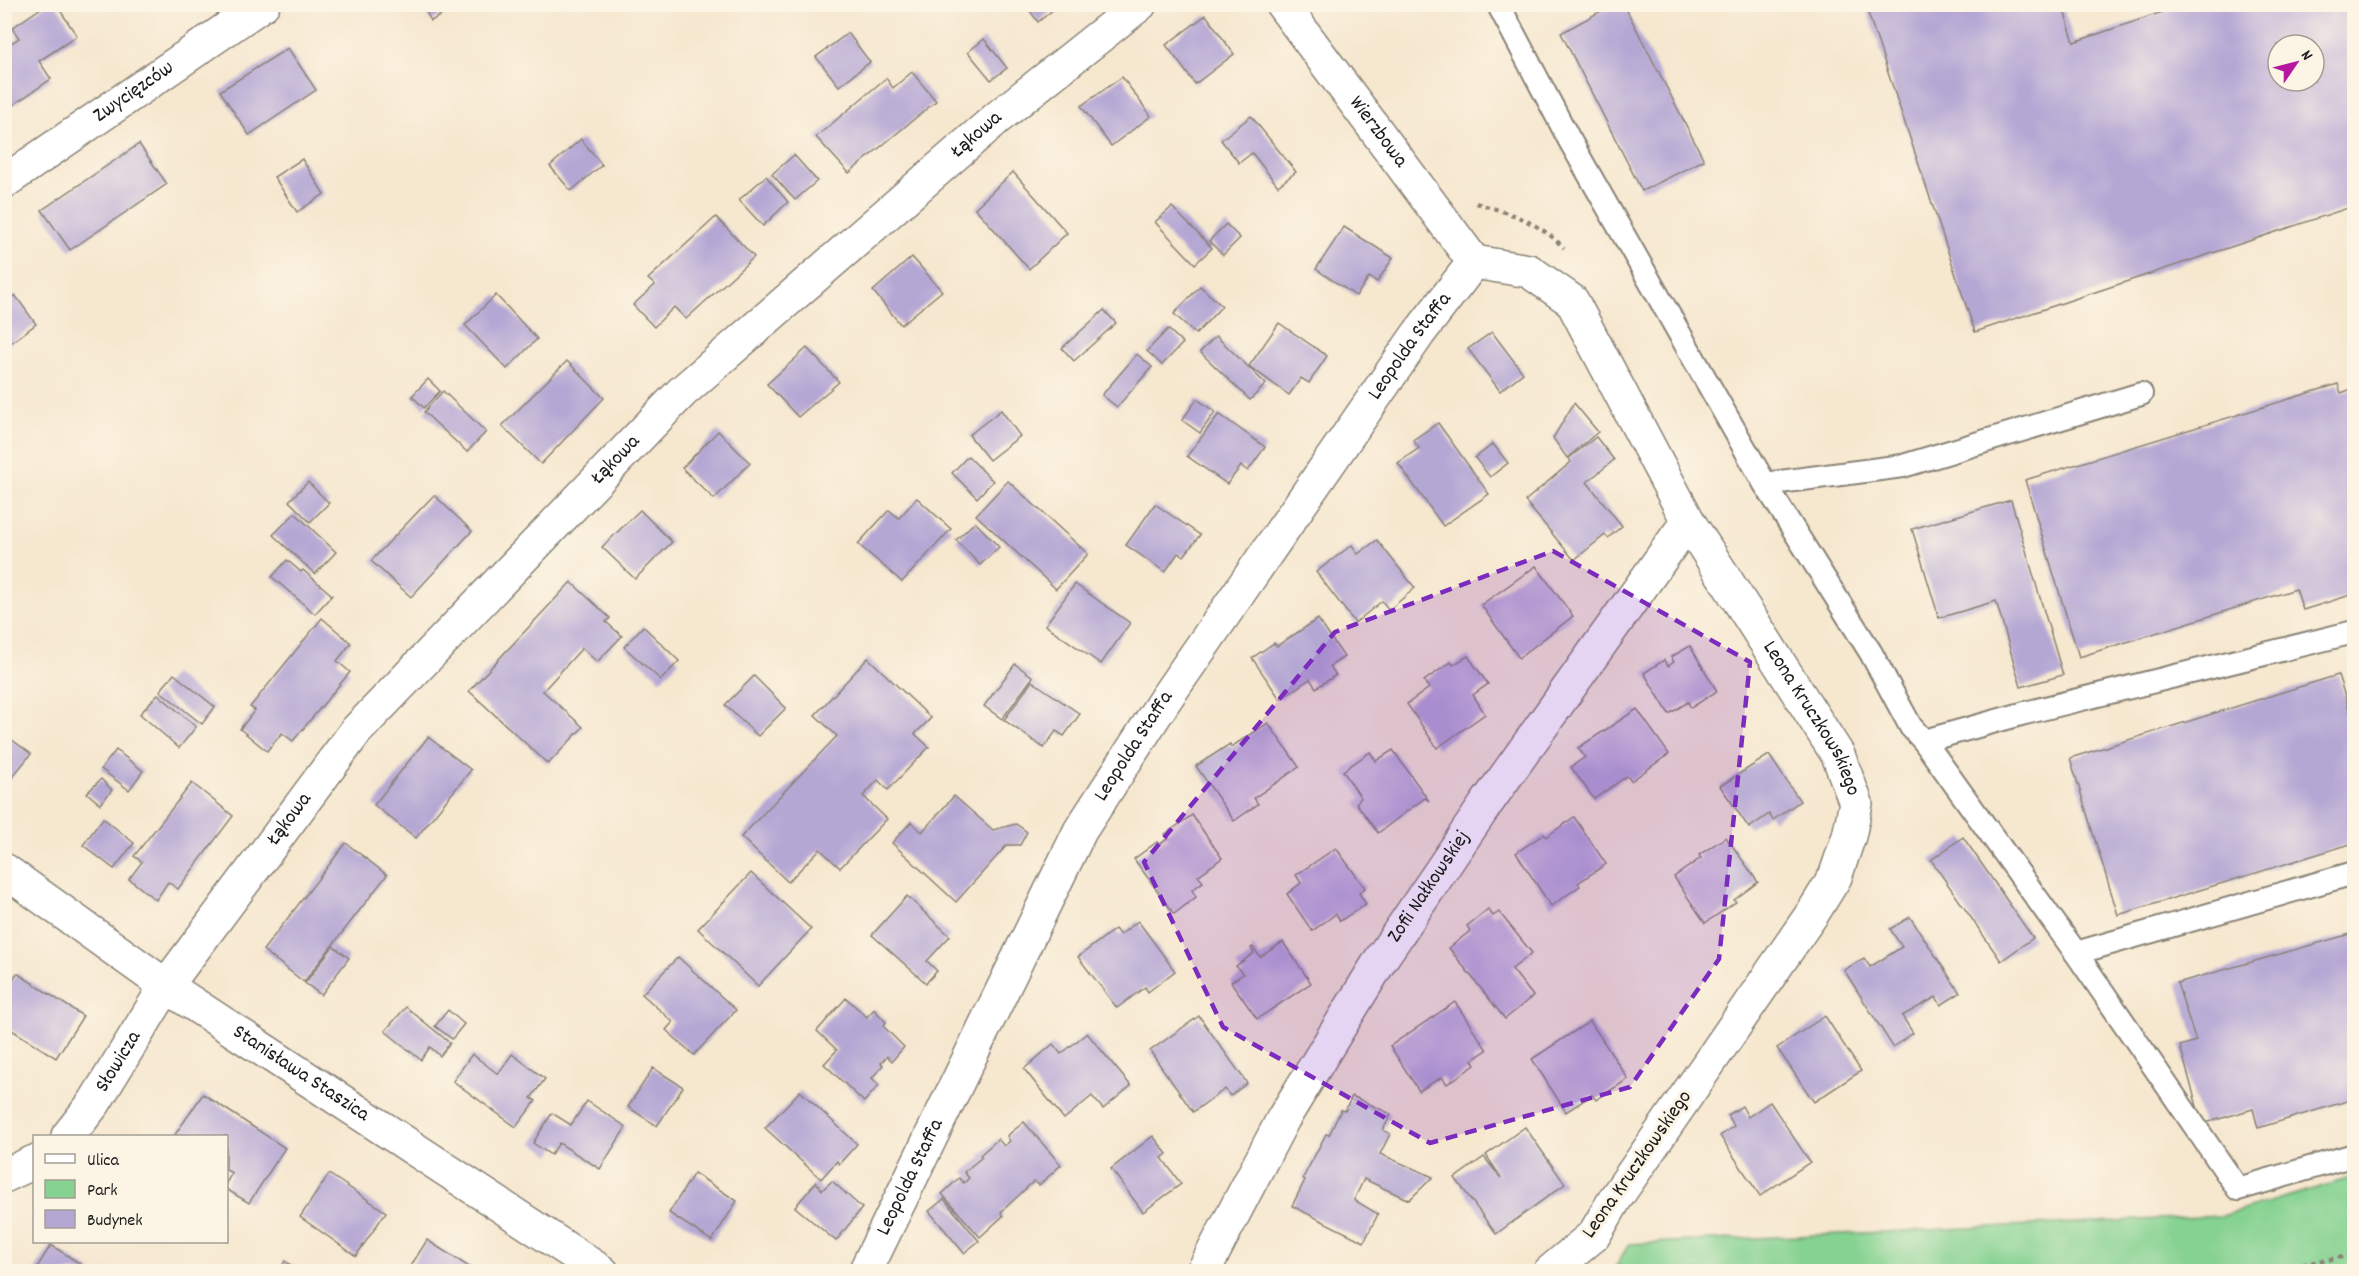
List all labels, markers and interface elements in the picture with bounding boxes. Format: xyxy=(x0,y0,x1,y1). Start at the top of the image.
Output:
north arrow xyxy=(2266,33,2326,93)
text: N xyxy=(2295,46,2318,66)
street label: Zwycięzców xyxy=(88,54,181,131)
street label: Wierzbowa xyxy=(1341,90,1415,175)
street label: Łąkowa xyxy=(944,104,1010,167)
street label: Leopolda Staffa xyxy=(1361,286,1460,407)
street label: Łąkowa xyxy=(584,428,649,493)
street label: Leona Kruczkowskiego xyxy=(1754,635,1867,800)
street label: Leopolda Staffa xyxy=(1088,684,1182,808)
street label: Łąkowa xyxy=(260,786,321,853)
street label: Zofii Nałkowskiej xyxy=(1381,825,1479,949)
street label: Stanisława Staszica xyxy=(226,1018,376,1131)
street label: Słowicza xyxy=(89,1025,150,1099)
street label: Leona Kruczkowskiego xyxy=(1576,1085,1700,1245)
street label: Leopolda Staffa xyxy=(870,1113,953,1241)
legend xyxy=(33,1135,228,1243)
text: Ulica xyxy=(87,1149,119,1174)
text: Park xyxy=(87,1179,118,1204)
text: Budynek xyxy=(87,1209,143,1234)

